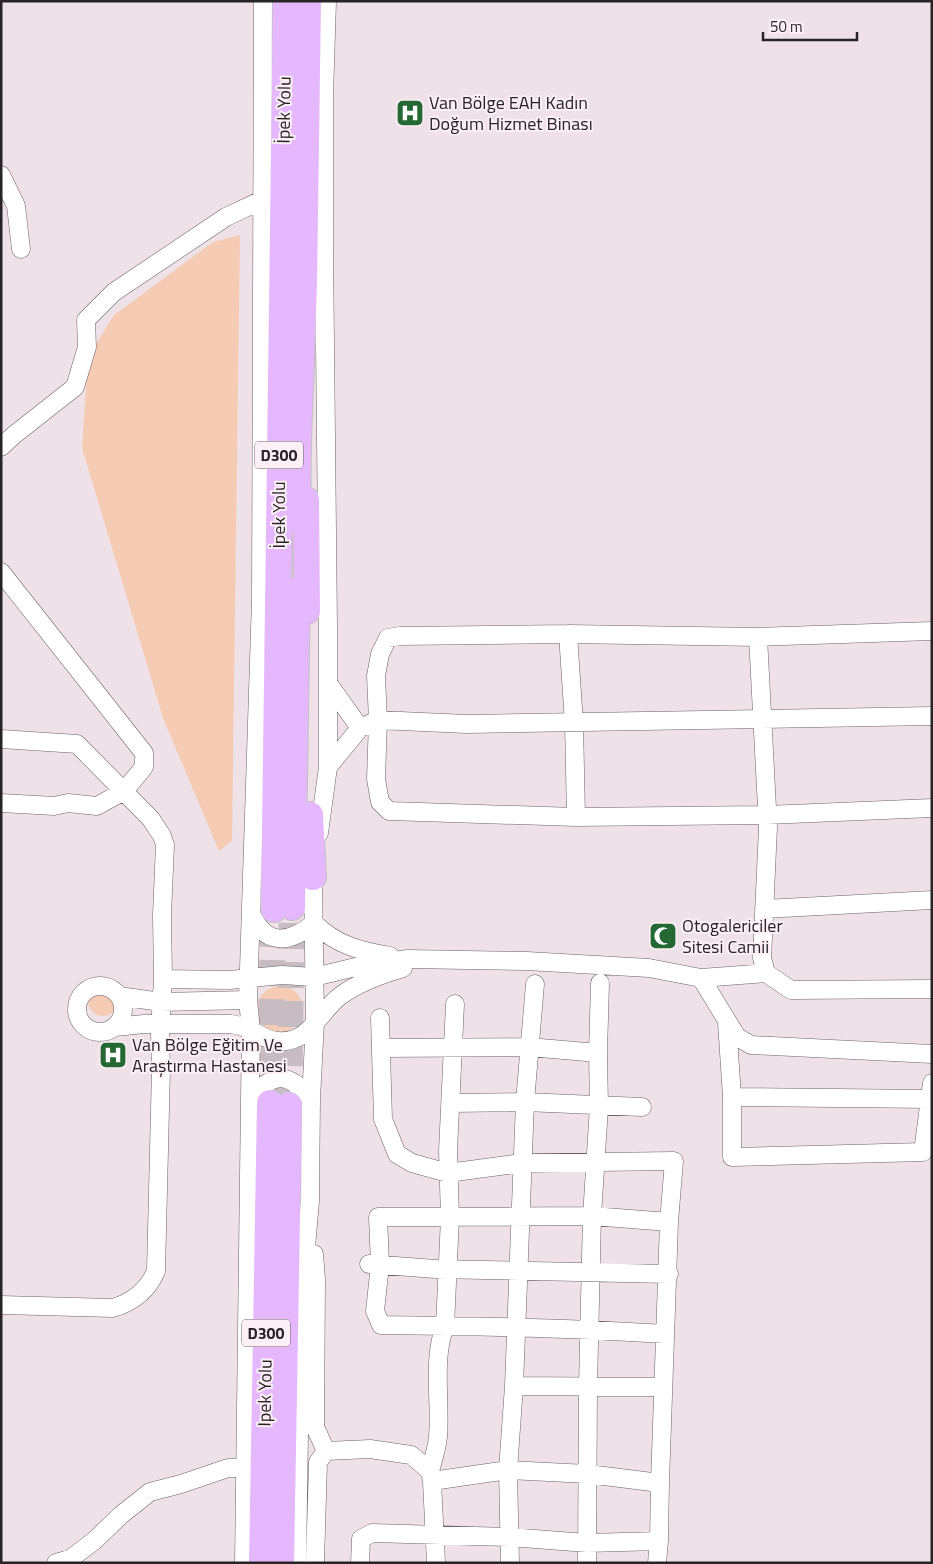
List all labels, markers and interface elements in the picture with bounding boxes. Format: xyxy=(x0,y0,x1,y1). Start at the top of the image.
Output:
scale bar xyxy=(763,10,857,42)
text: 50 m xyxy=(770,15,803,38)
street label: İpek Yolu xyxy=(269,76,298,144)
place label: Van Bölge EAH Kadın Doğum Hizmet Binası xyxy=(429,89,593,137)
hospital icon: Van Bölge EAH Kadın Doğum Hizmet Binası xyxy=(395,98,425,128)
road number: D300 xyxy=(255,442,303,468)
street label: İpek Yolu xyxy=(265,481,292,549)
place label: Otogalericiler Sitesi Camii xyxy=(682,912,783,960)
mosque icon: Otogalericiler Sitesi Camii xyxy=(648,921,678,951)
place label: Van Bölge Eğitim Ve Araştırma Hastanesi xyxy=(132,1031,287,1079)
hospital icon: Van Bölge Eğitim Ve Araştırma Hastanesi xyxy=(98,1040,128,1070)
road number: D300 xyxy=(242,1320,290,1346)
street label: Ipek Yolu xyxy=(250,1359,279,1427)

